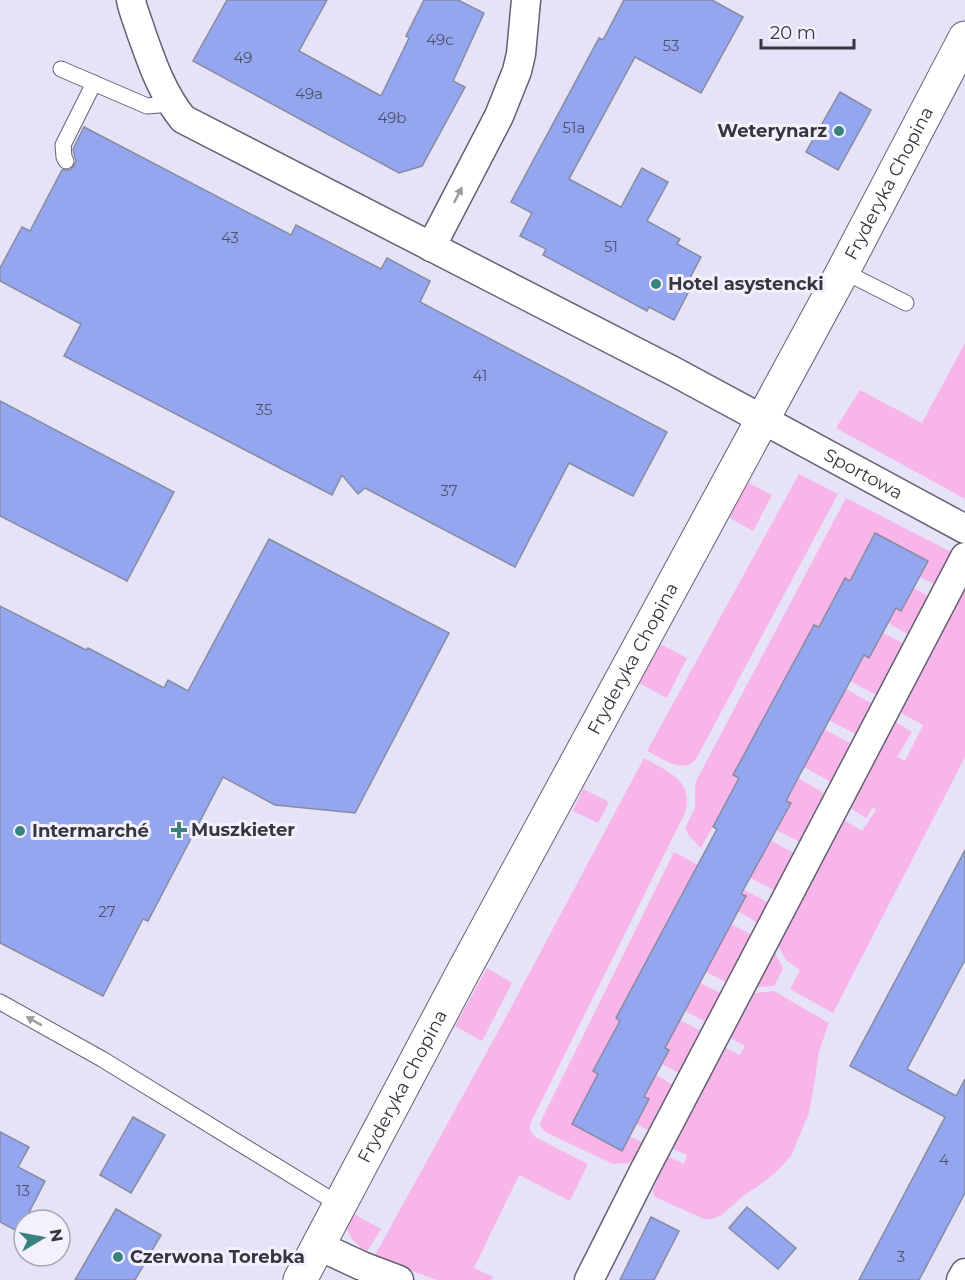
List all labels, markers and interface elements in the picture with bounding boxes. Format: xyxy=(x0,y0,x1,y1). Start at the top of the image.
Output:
scale bar xyxy=(761,12,854,50)
text: 20 m xyxy=(770,22,816,44)
house number: 49c xyxy=(426,30,454,49)
house number: 53 xyxy=(663,36,679,55)
house number: 49 xyxy=(234,48,252,67)
house number: 49a xyxy=(295,84,323,103)
street label: Fryderyka Chopina xyxy=(840,103,938,263)
house number: 49b xyxy=(377,108,407,127)
house number: 51a xyxy=(563,118,585,137)
place label: Weterynarz xyxy=(717,120,827,142)
marker: Weterynarz xyxy=(832,124,846,138)
one-way arrow xyxy=(453,186,463,203)
house number: 43 xyxy=(221,228,239,247)
house number: 51 xyxy=(604,237,618,256)
place label: Hotel asystencki xyxy=(668,273,824,295)
marker: Hotel asystencki xyxy=(649,277,663,291)
house number: 41 xyxy=(473,366,487,385)
house number: 35 xyxy=(256,400,272,419)
street label: Sportowa xyxy=(820,444,906,504)
house number: 37 xyxy=(440,481,458,500)
street label: Fryderyka Chopina xyxy=(583,579,683,738)
place label: Muszkieter xyxy=(191,819,295,841)
place label: Intermarché xyxy=(32,820,149,842)
marker: Muszkieter xyxy=(172,823,186,837)
marker: Intermarché xyxy=(13,824,27,838)
house number: 27 xyxy=(98,902,116,921)
street label: Fryderyka Chopina xyxy=(353,1006,452,1167)
one-way arrow xyxy=(25,1016,42,1026)
house number: 4 xyxy=(939,1150,949,1169)
house number: 13 xyxy=(16,1181,30,1200)
north arrow xyxy=(12,1208,72,1268)
text: N xyxy=(46,1227,67,1244)
place label: Czerwona Torebka xyxy=(130,1246,305,1268)
house number: 3 xyxy=(897,1247,905,1266)
marker: Czerwona Torebka xyxy=(111,1250,125,1264)

